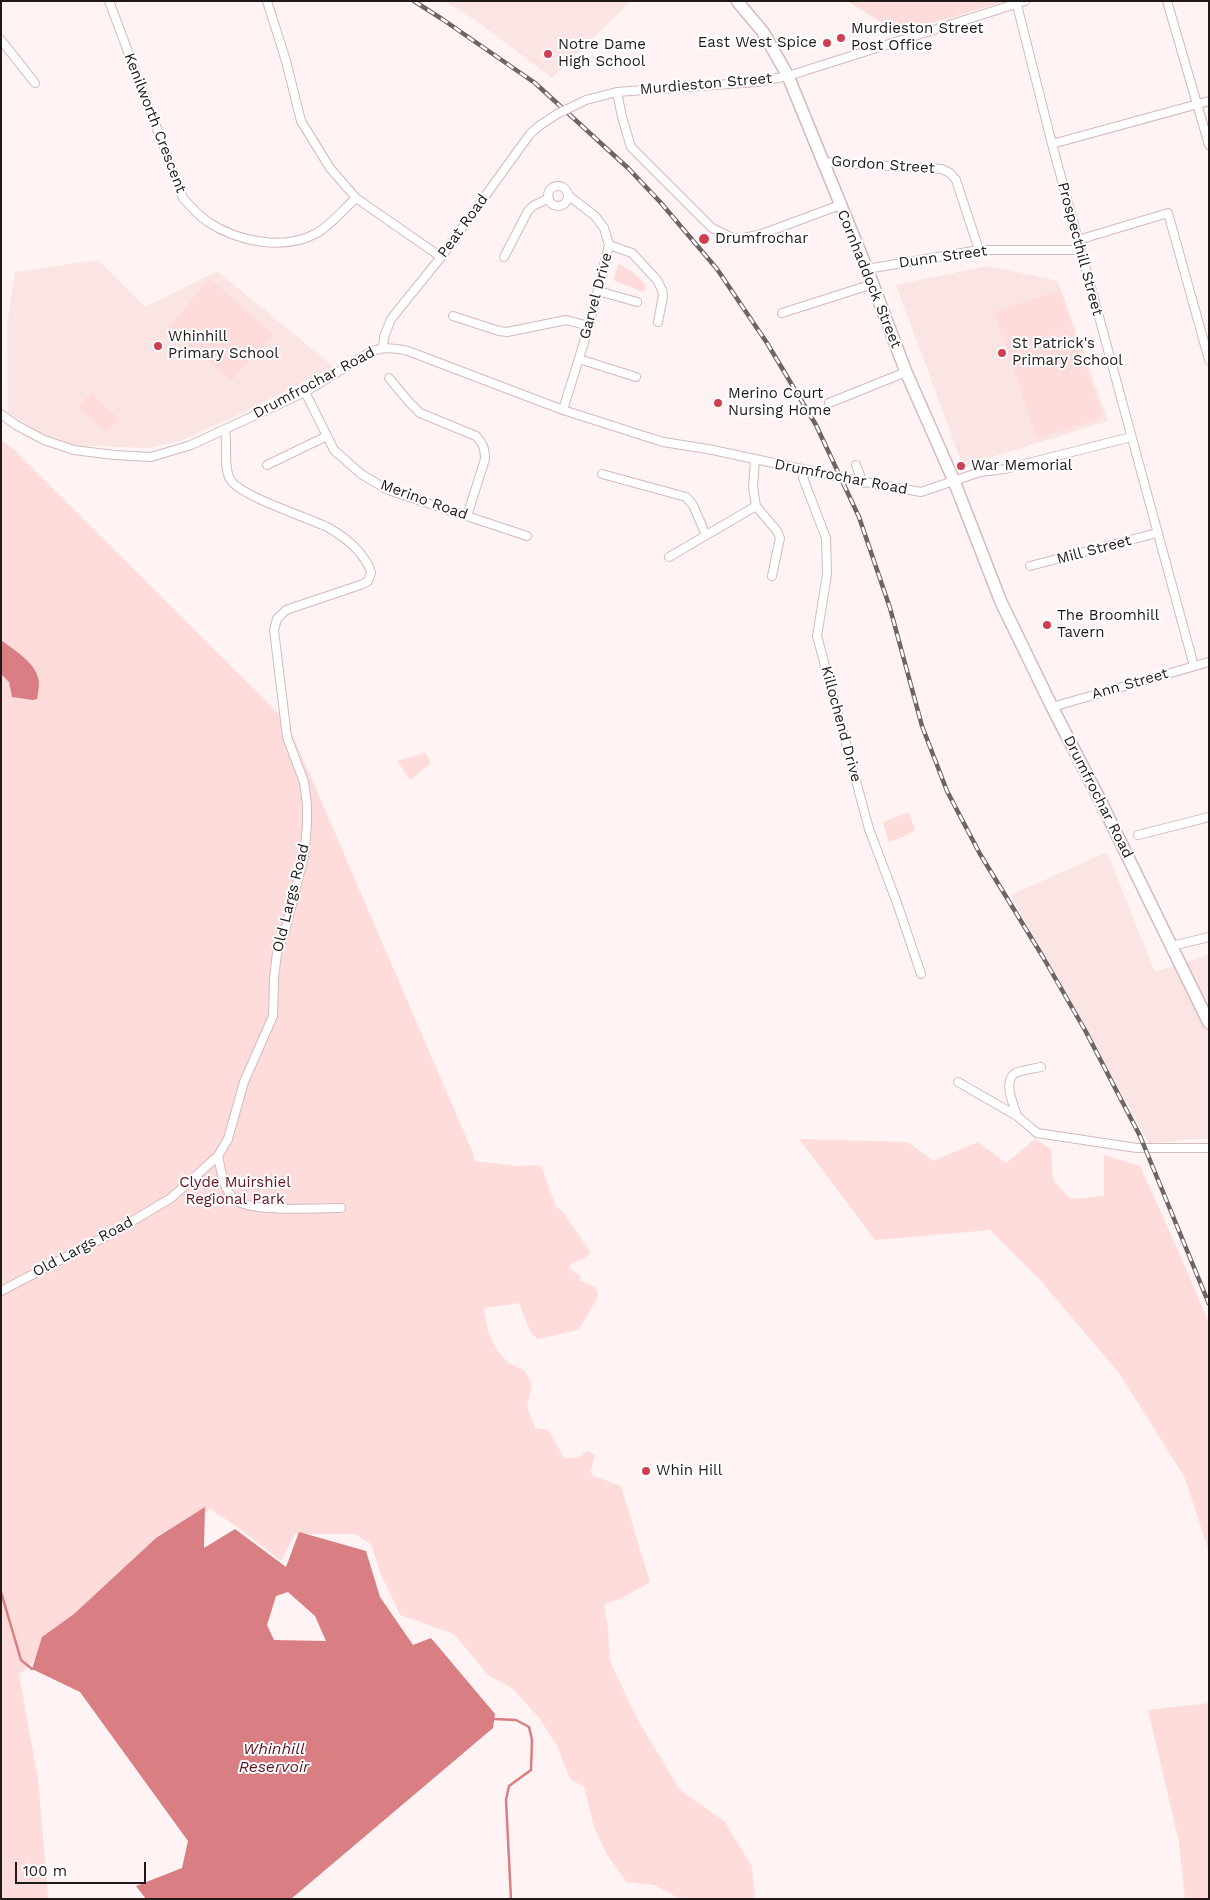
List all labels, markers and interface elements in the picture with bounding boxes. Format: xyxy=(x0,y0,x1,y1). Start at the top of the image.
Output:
place label: Murdieston Street Post Office xyxy=(851,20,984,55)
marker: Murdieston Street Post Office xyxy=(835,32,847,44)
place label: East West Spice xyxy=(698,34,817,52)
place label: Notre Dame High School xyxy=(558,36,646,71)
marker: East West Spice xyxy=(821,37,833,49)
marker: Notre Dame High School xyxy=(542,48,554,60)
street label: Kenilworth Crescent xyxy=(120,51,190,195)
street label: Murdieston Street xyxy=(639,69,773,99)
street label: Gordon Street xyxy=(831,152,935,178)
street label: Prospecthill Street xyxy=(1054,180,1106,318)
street label: Peat Road xyxy=(434,191,492,261)
street label: Cornhaddock Street xyxy=(833,207,905,351)
place label: Drumfrochar xyxy=(715,230,808,248)
marker: Drumfrochar xyxy=(697,232,711,246)
street label: Dunn Street xyxy=(898,242,988,272)
street label: Garvel Drive xyxy=(576,251,616,341)
place label: Whinhill Primary School xyxy=(168,328,279,363)
place label: St Patrick's Primary School xyxy=(1012,335,1123,370)
marker: Whinhill Primary School xyxy=(152,340,164,352)
street label: Drumfrochar Road xyxy=(250,343,378,423)
marker: St Patrick's Primary School xyxy=(996,347,1008,359)
place label: Merino Court Nursing Home xyxy=(728,385,831,420)
marker: Merino Court Nursing Home xyxy=(712,397,724,409)
street label: Drumfrochar Road xyxy=(773,455,909,499)
place label: War Memorial xyxy=(971,457,1072,475)
marker: War Memorial xyxy=(955,460,967,472)
street label: Merino Road xyxy=(378,476,470,524)
street label: Mill Street xyxy=(1055,531,1133,569)
place label: The Broomhill Tavern xyxy=(1057,607,1159,642)
marker: The Broomhill Tavern xyxy=(1041,619,1053,631)
street label: Killochend Drive xyxy=(817,664,865,784)
street label: Ann Street xyxy=(1090,664,1170,704)
street label: Drumfrochar Road xyxy=(1059,733,1137,861)
street label: Old Largs Road xyxy=(269,842,313,954)
park label: Clyde Muirshiel Regional Park xyxy=(179,1174,291,1209)
street label: Old Largs Road xyxy=(30,1213,136,1281)
place label: Whin Hill xyxy=(656,1462,722,1480)
marker: Whin Hill xyxy=(640,1465,652,1477)
water label: Whinhill Reservoir xyxy=(239,1739,309,1777)
scale bar xyxy=(18,1852,149,1884)
text: 100 m xyxy=(23,1862,67,1880)

